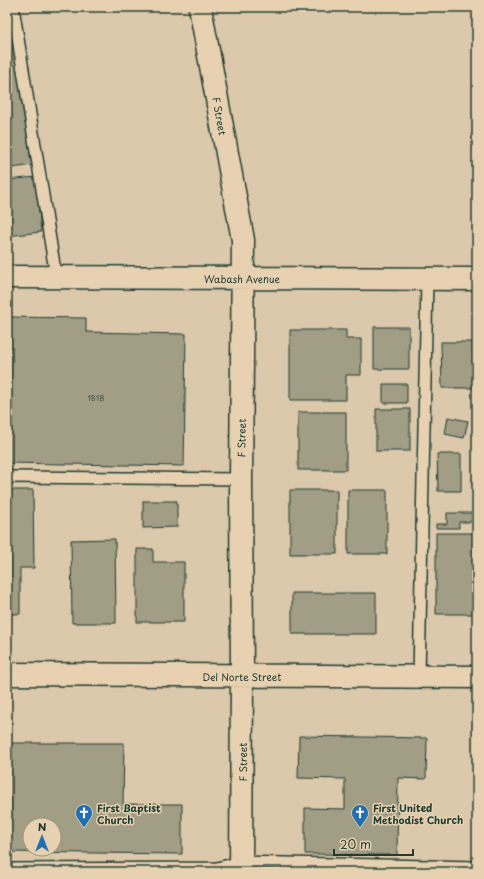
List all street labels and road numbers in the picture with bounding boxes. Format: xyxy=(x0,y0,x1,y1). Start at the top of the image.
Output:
street label: F Street xyxy=(209,96,231,136)
street label: Wabash Avenue xyxy=(204,271,281,286)
street label: F Street xyxy=(233,418,249,458)
street label: Del Norte Street xyxy=(203,669,281,684)
street label: F Street xyxy=(235,743,250,781)

